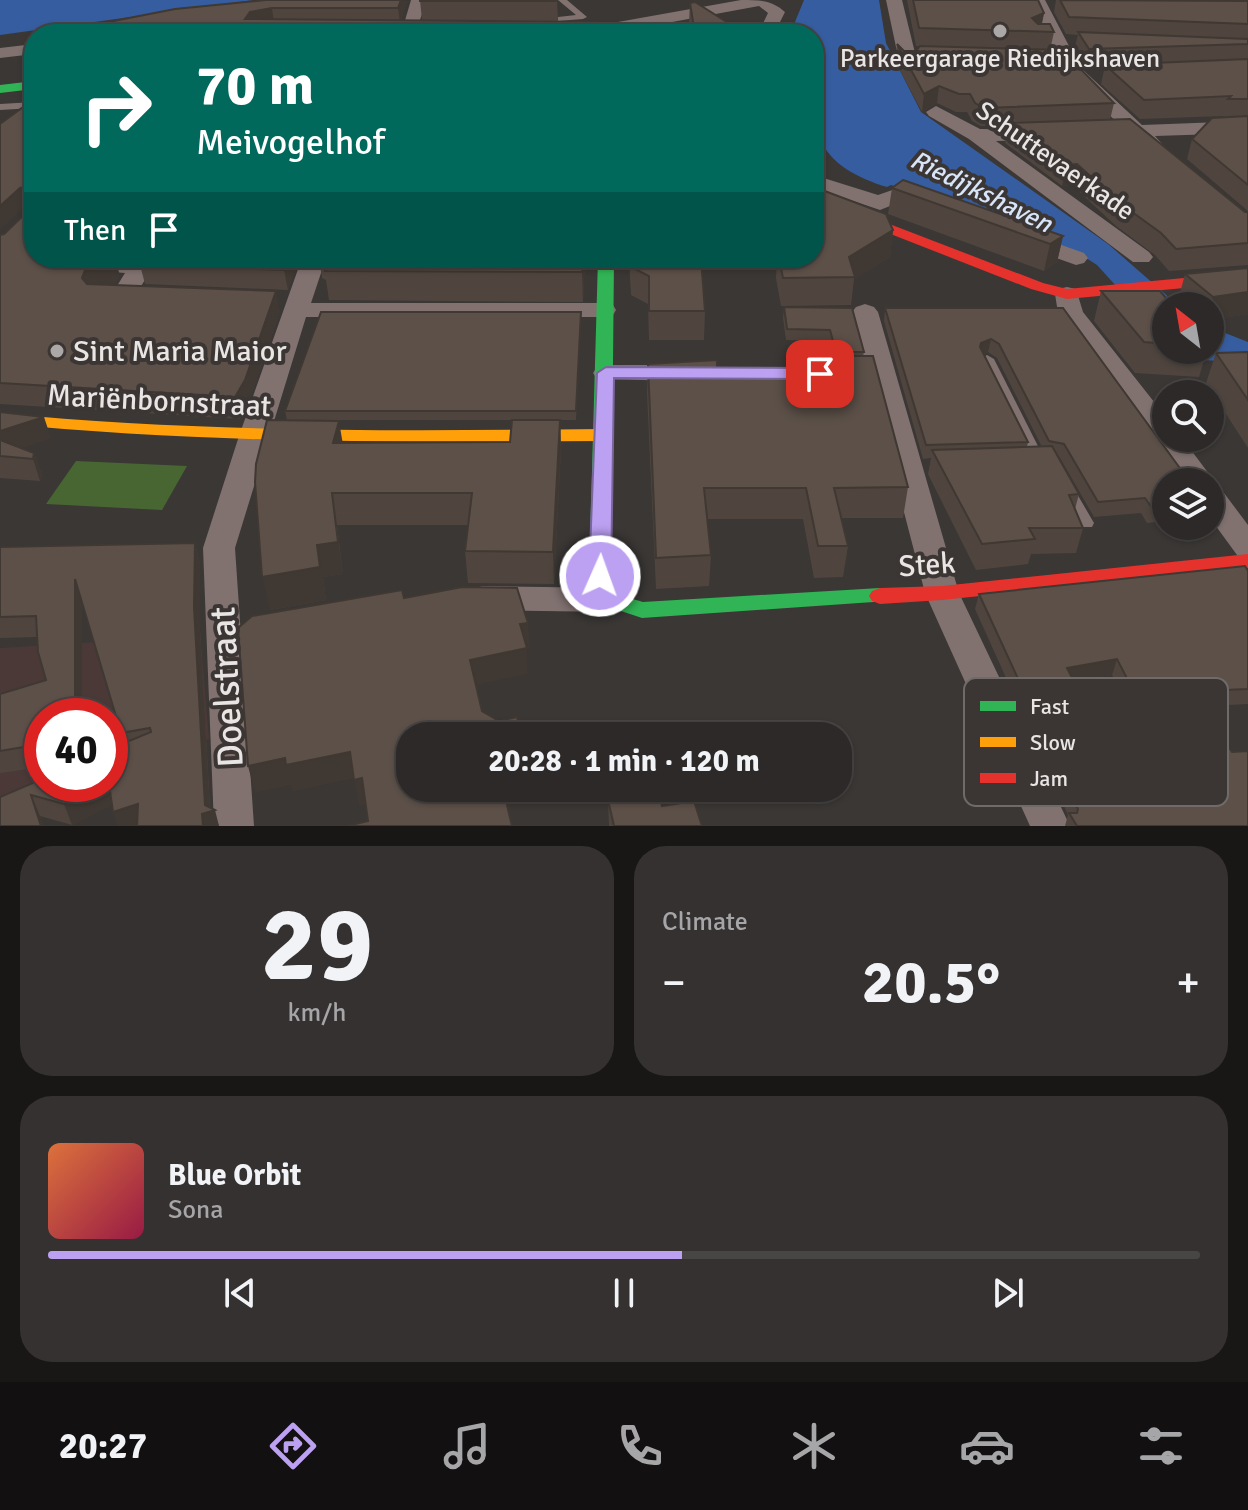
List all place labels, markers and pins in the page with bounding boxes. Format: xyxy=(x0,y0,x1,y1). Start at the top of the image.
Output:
marker: Parkeergarage Riedijkshaven xyxy=(991,22,1009,40)
place label: Parkeergarage Riedijkshaven xyxy=(840,43,1160,75)
place label: Sint Maria Maior xyxy=(73,333,286,370)
pin xyxy=(786,340,854,408)
marker: Sint Maria Maior xyxy=(48,342,66,360)

